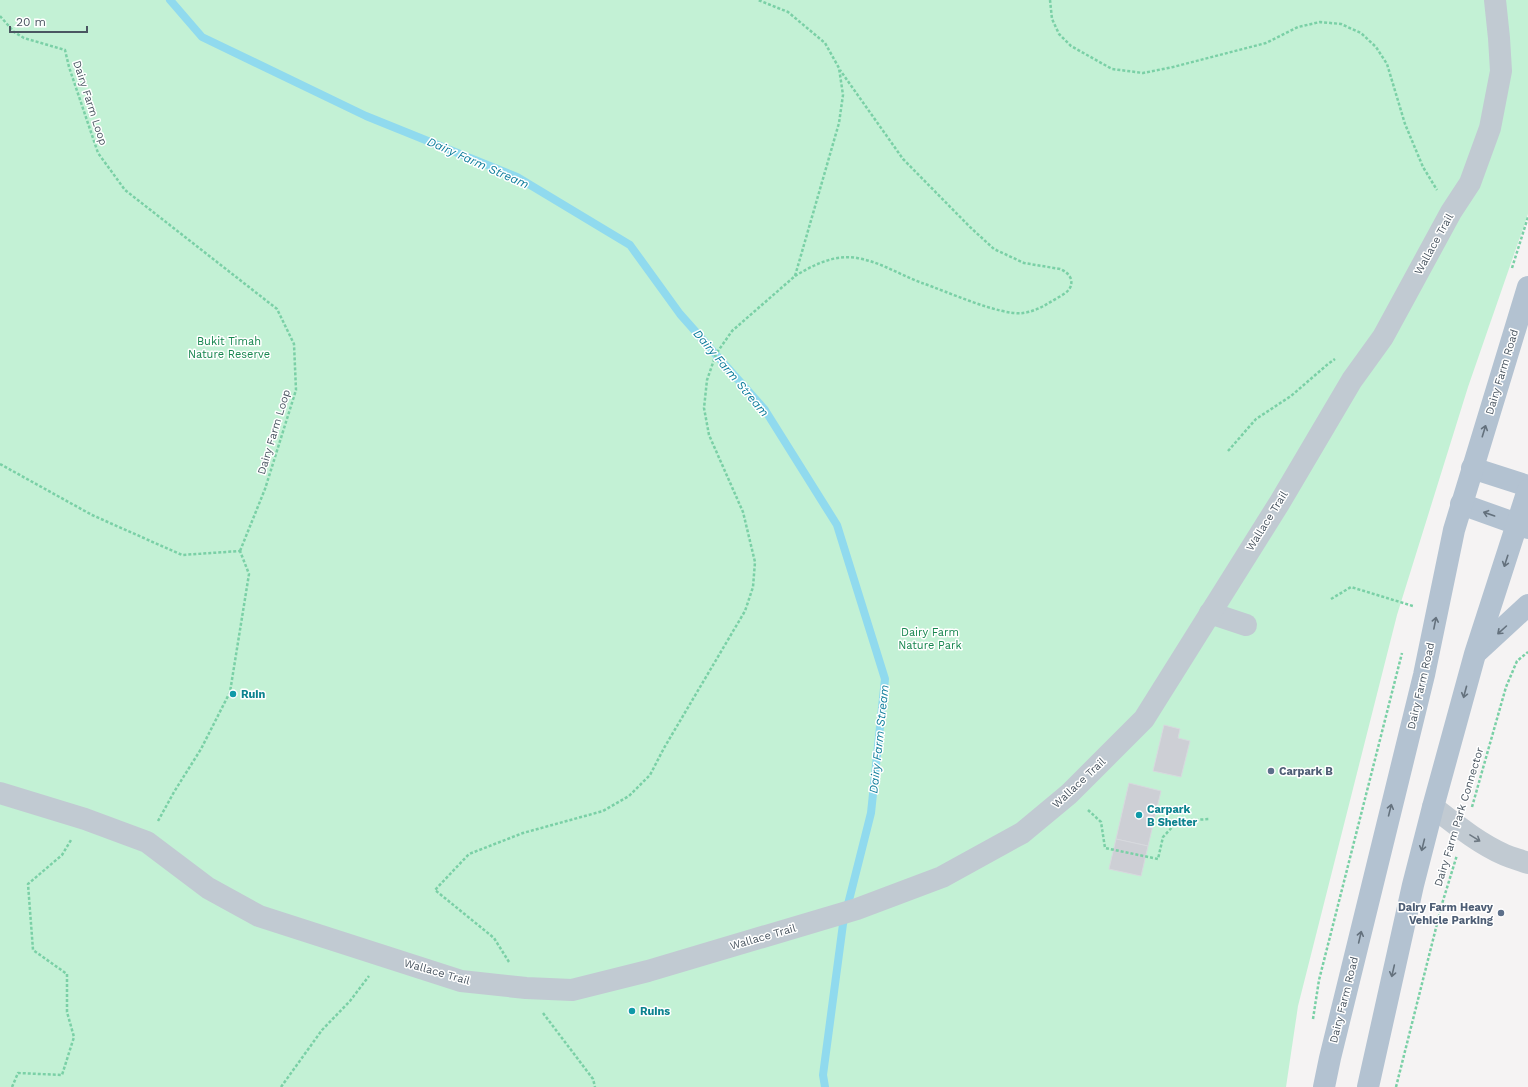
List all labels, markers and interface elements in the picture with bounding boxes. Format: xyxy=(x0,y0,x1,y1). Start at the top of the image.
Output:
scale bar xyxy=(10,8,87,34)
text: 20 m xyxy=(16,15,46,29)
street label: Dairy Farm Loop xyxy=(70,59,110,147)
water label: Dairy Farm Stream xyxy=(425,134,531,192)
street label: Wallace Trail xyxy=(1412,211,1456,277)
water label: Dairy Farm Stream xyxy=(690,327,772,419)
street label: Dairy Farm Road xyxy=(1483,328,1521,416)
park label: Bukit Timah Nature Reserve xyxy=(188,335,270,361)
street label: Dairy Farm Loop xyxy=(255,388,293,476)
one-way arrow xyxy=(1481,425,1488,438)
street label: Wallace Trail xyxy=(1243,488,1291,553)
one-way arrow xyxy=(1483,509,1495,517)
one-way arrow xyxy=(1501,555,1509,567)
one-way arrow xyxy=(1431,617,1439,630)
one-way arrow xyxy=(1496,625,1507,634)
park label: Dairy Farm Nature Park xyxy=(898,626,962,652)
street label: Dairy Farm Road xyxy=(1405,641,1437,731)
water label: Dairy Farm Stream xyxy=(866,684,892,794)
one-way arrow xyxy=(1461,685,1468,698)
place label: Ruin xyxy=(241,688,266,701)
marker: Ruin xyxy=(228,689,238,699)
street label: Dairy Farm Park Connector xyxy=(1432,745,1487,888)
street label: Wallace Trail xyxy=(1050,755,1109,811)
place label: Carpark B xyxy=(1279,765,1333,778)
marker: Carpark B xyxy=(1266,766,1276,776)
place label: Carpark B Shelter xyxy=(1147,803,1198,829)
one-way arrow xyxy=(1387,804,1395,817)
marker: Carpark B Shelter xyxy=(1134,810,1144,820)
one-way arrow xyxy=(1469,834,1480,842)
one-way arrow xyxy=(1419,838,1426,851)
place label: Dairy Farm Heavy Vehicle Parking xyxy=(1398,901,1494,927)
marker: Dairy Farm Heavy Vehicle Parking xyxy=(1496,908,1506,918)
street label: Wallace Trail xyxy=(729,921,798,953)
one-way arrow xyxy=(1357,930,1365,943)
street label: Dairy Farm Road xyxy=(1327,955,1361,1045)
street label: Wallace Trail xyxy=(403,956,472,988)
one-way arrow xyxy=(1389,964,1397,977)
place label: Ruins xyxy=(640,1005,670,1018)
marker: Ruins xyxy=(627,1006,637,1016)

